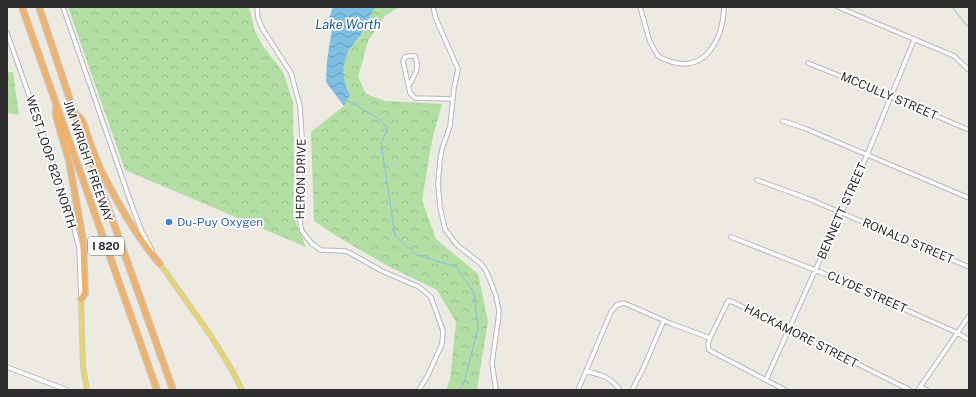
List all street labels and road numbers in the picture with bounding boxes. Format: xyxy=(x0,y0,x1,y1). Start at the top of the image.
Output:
street label: MCCULLY STREET xyxy=(839,69,939,123)
street label: WEST LOOP 820 NORTH xyxy=(23,94,79,230)
street label: JIM WRIGHT FREEWAY xyxy=(61,98,116,224)
street label: HERON DRIVE xyxy=(293,138,309,220)
street label: BENNETT STREET xyxy=(814,161,870,261)
street label: RONALD STREET xyxy=(860,215,956,267)
road number: I 820 xyxy=(88,237,124,255)
street label: CLYDE STREET xyxy=(825,268,909,316)
street label: HACKAMORE STREET xyxy=(742,301,860,371)

